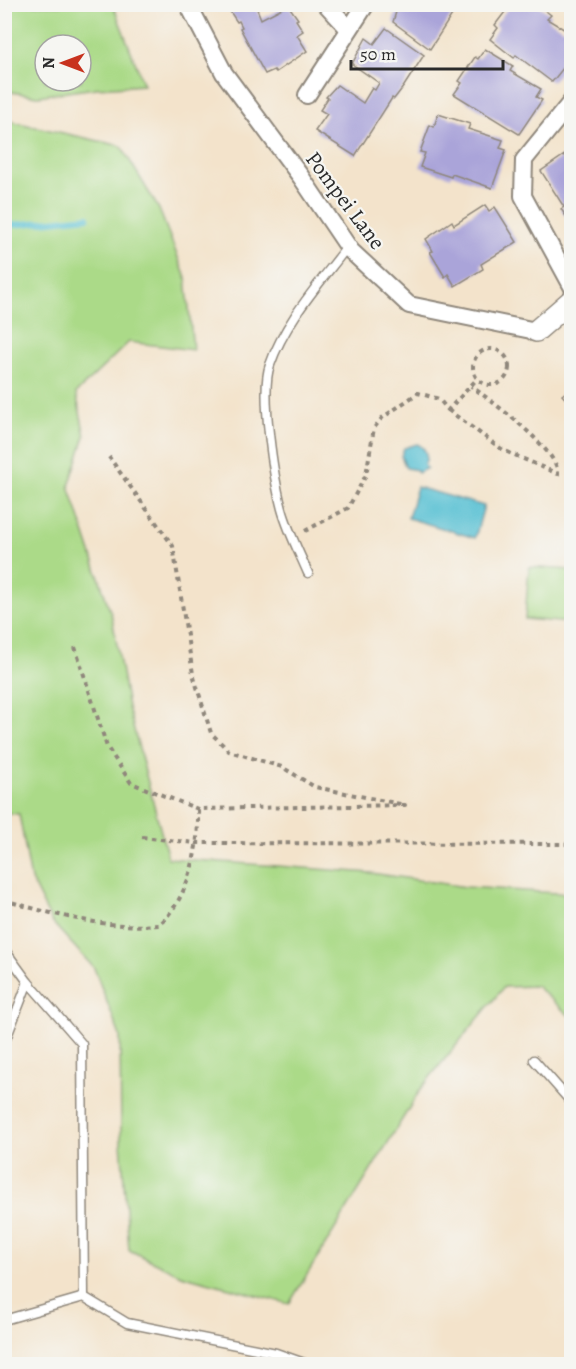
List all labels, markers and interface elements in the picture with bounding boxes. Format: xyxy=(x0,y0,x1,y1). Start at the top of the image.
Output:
north arrow xyxy=(33,33,93,93)
scale bar xyxy=(351,33,502,71)
text: 50 m xyxy=(360,42,396,66)
text: N xyxy=(38,57,60,69)
street label: Pompei Lane xyxy=(298,145,392,256)

